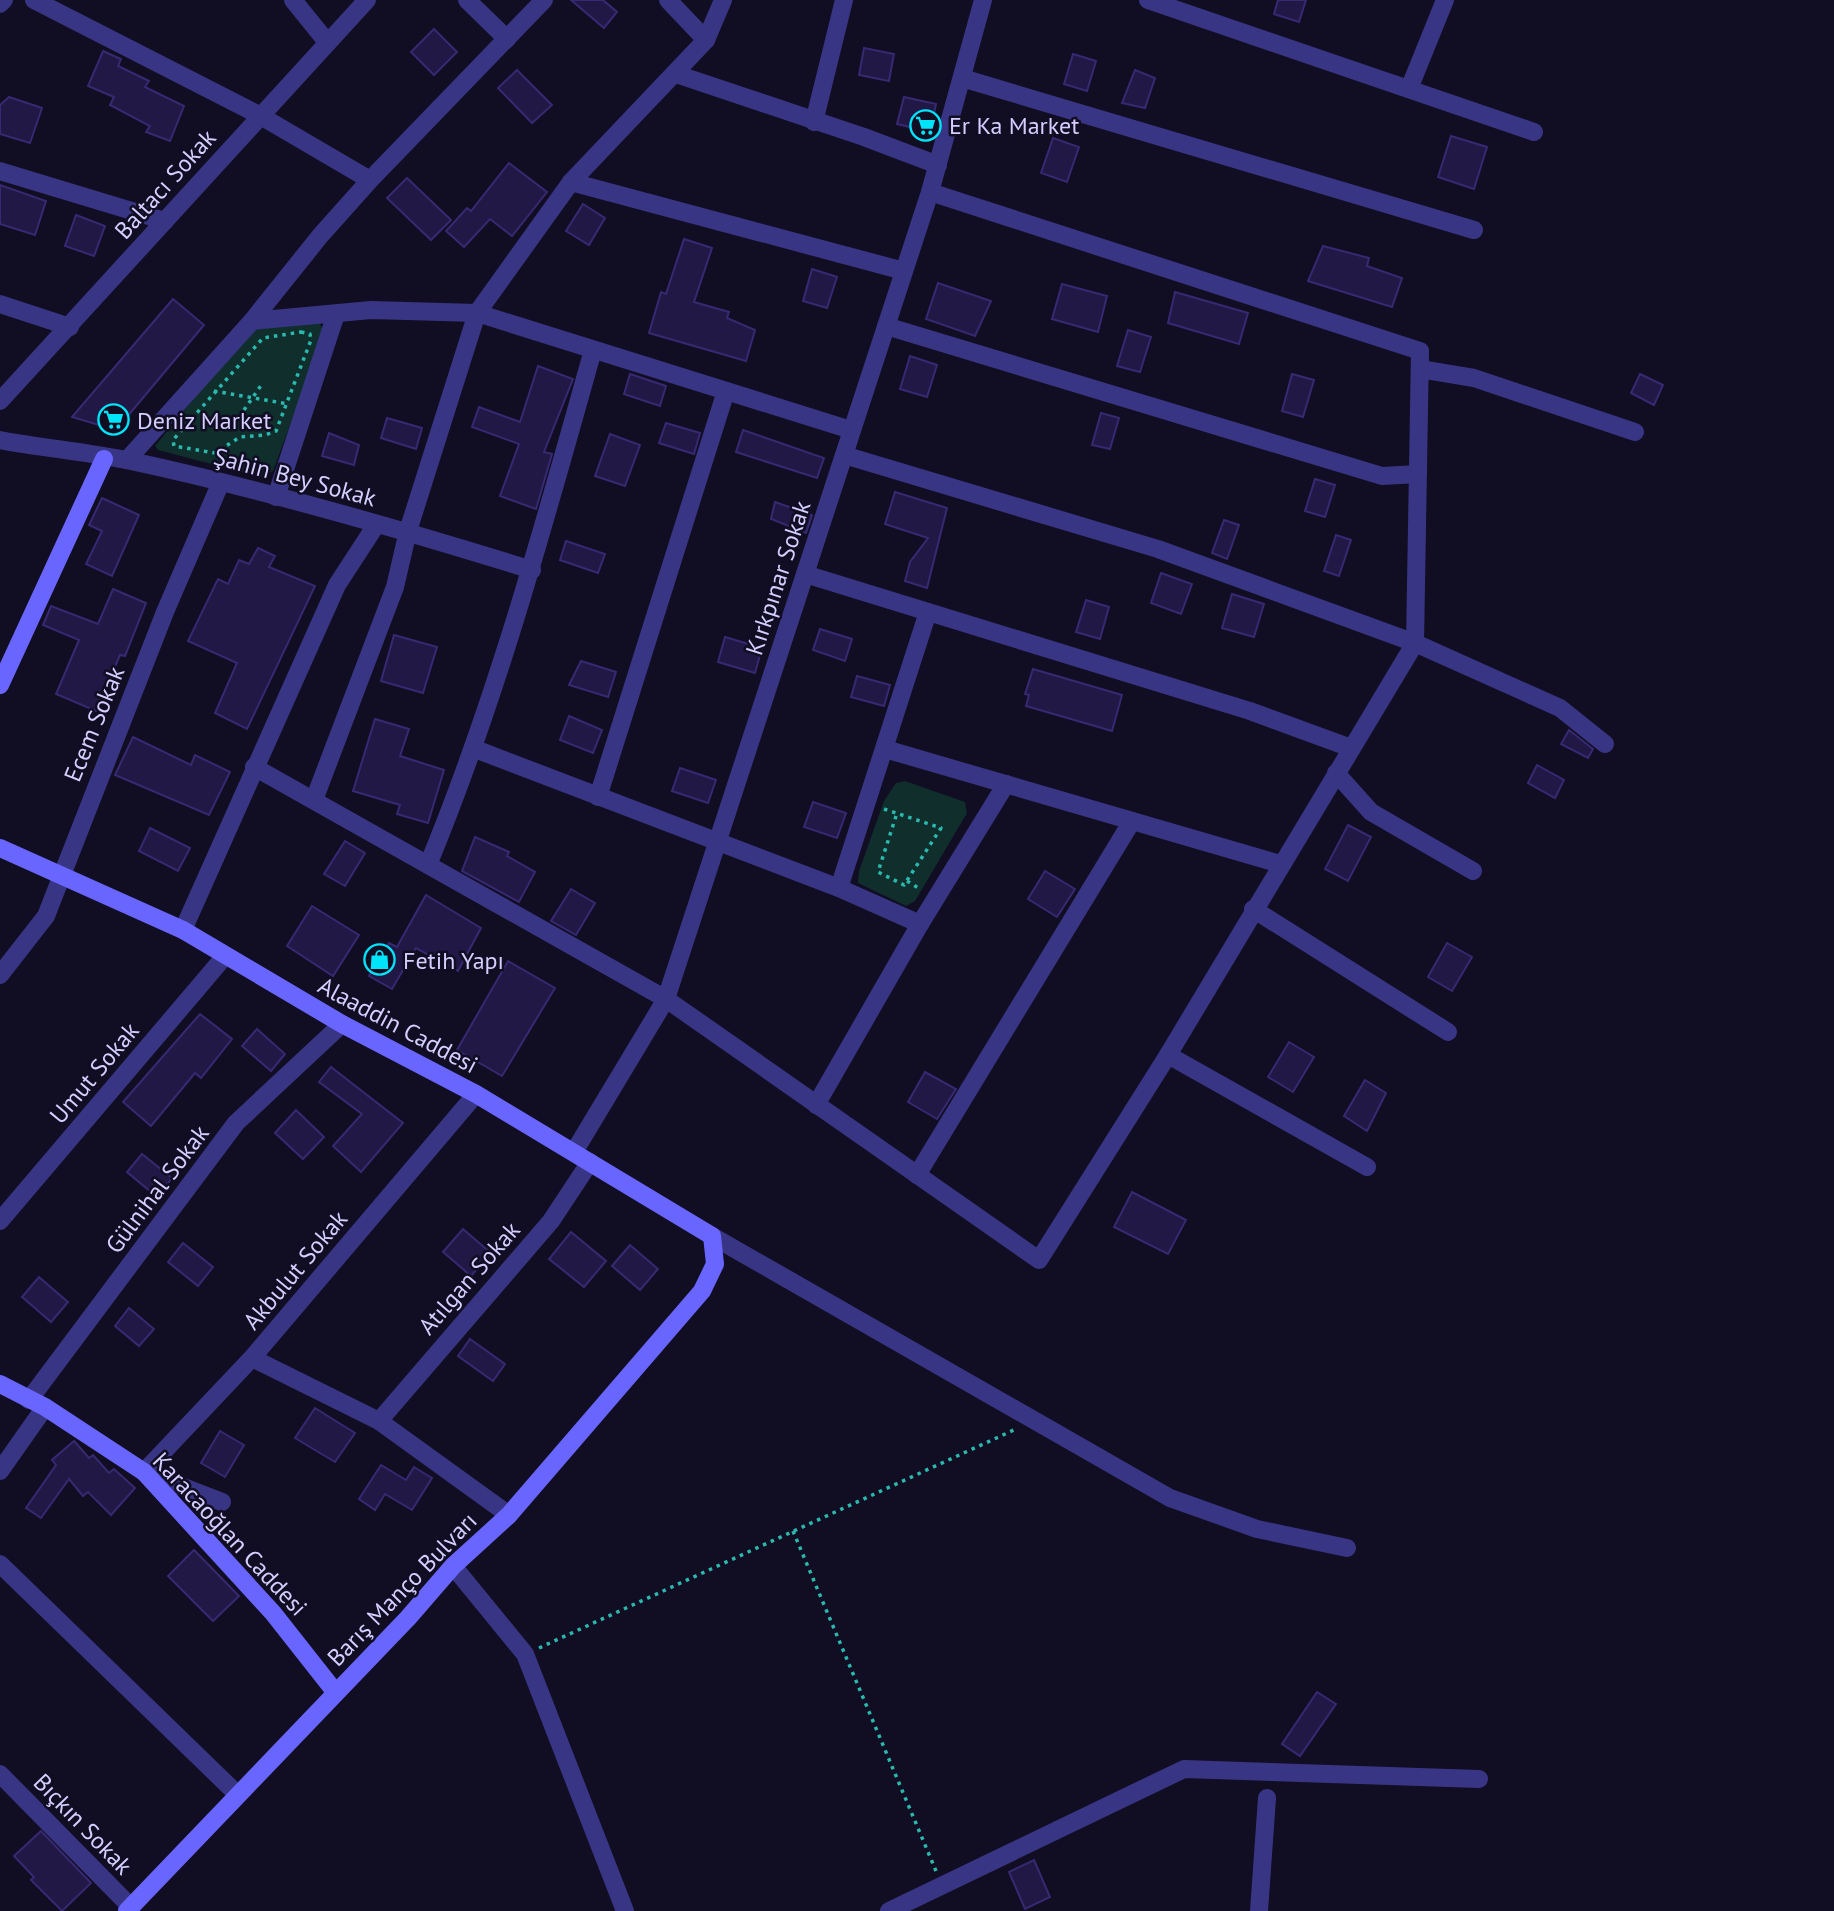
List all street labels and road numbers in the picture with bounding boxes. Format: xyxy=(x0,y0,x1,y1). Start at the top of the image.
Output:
street label: Baltacı Sokak xyxy=(108,122,223,245)
street label: Şahin Bey Sokak xyxy=(210,440,380,514)
street label: Kırkpınar Sokak xyxy=(738,497,818,659)
street label: Ecem Sokak xyxy=(57,661,131,786)
street label: Alaaddin Caddesi xyxy=(313,970,483,1080)
street label: Umut Sokak xyxy=(43,1015,146,1130)
street label: Gülnihal Sokak xyxy=(99,1118,216,1259)
street label: Akbulut Sokak xyxy=(236,1204,354,1336)
street label: Atılgan Sokak xyxy=(411,1215,527,1341)
street label: Karacaoğlan Caddesi xyxy=(146,1446,314,1622)
street label: Barış Manço Bulvarı xyxy=(320,1505,484,1673)
street label: Bıçkın Sokak xyxy=(27,1767,139,1882)

